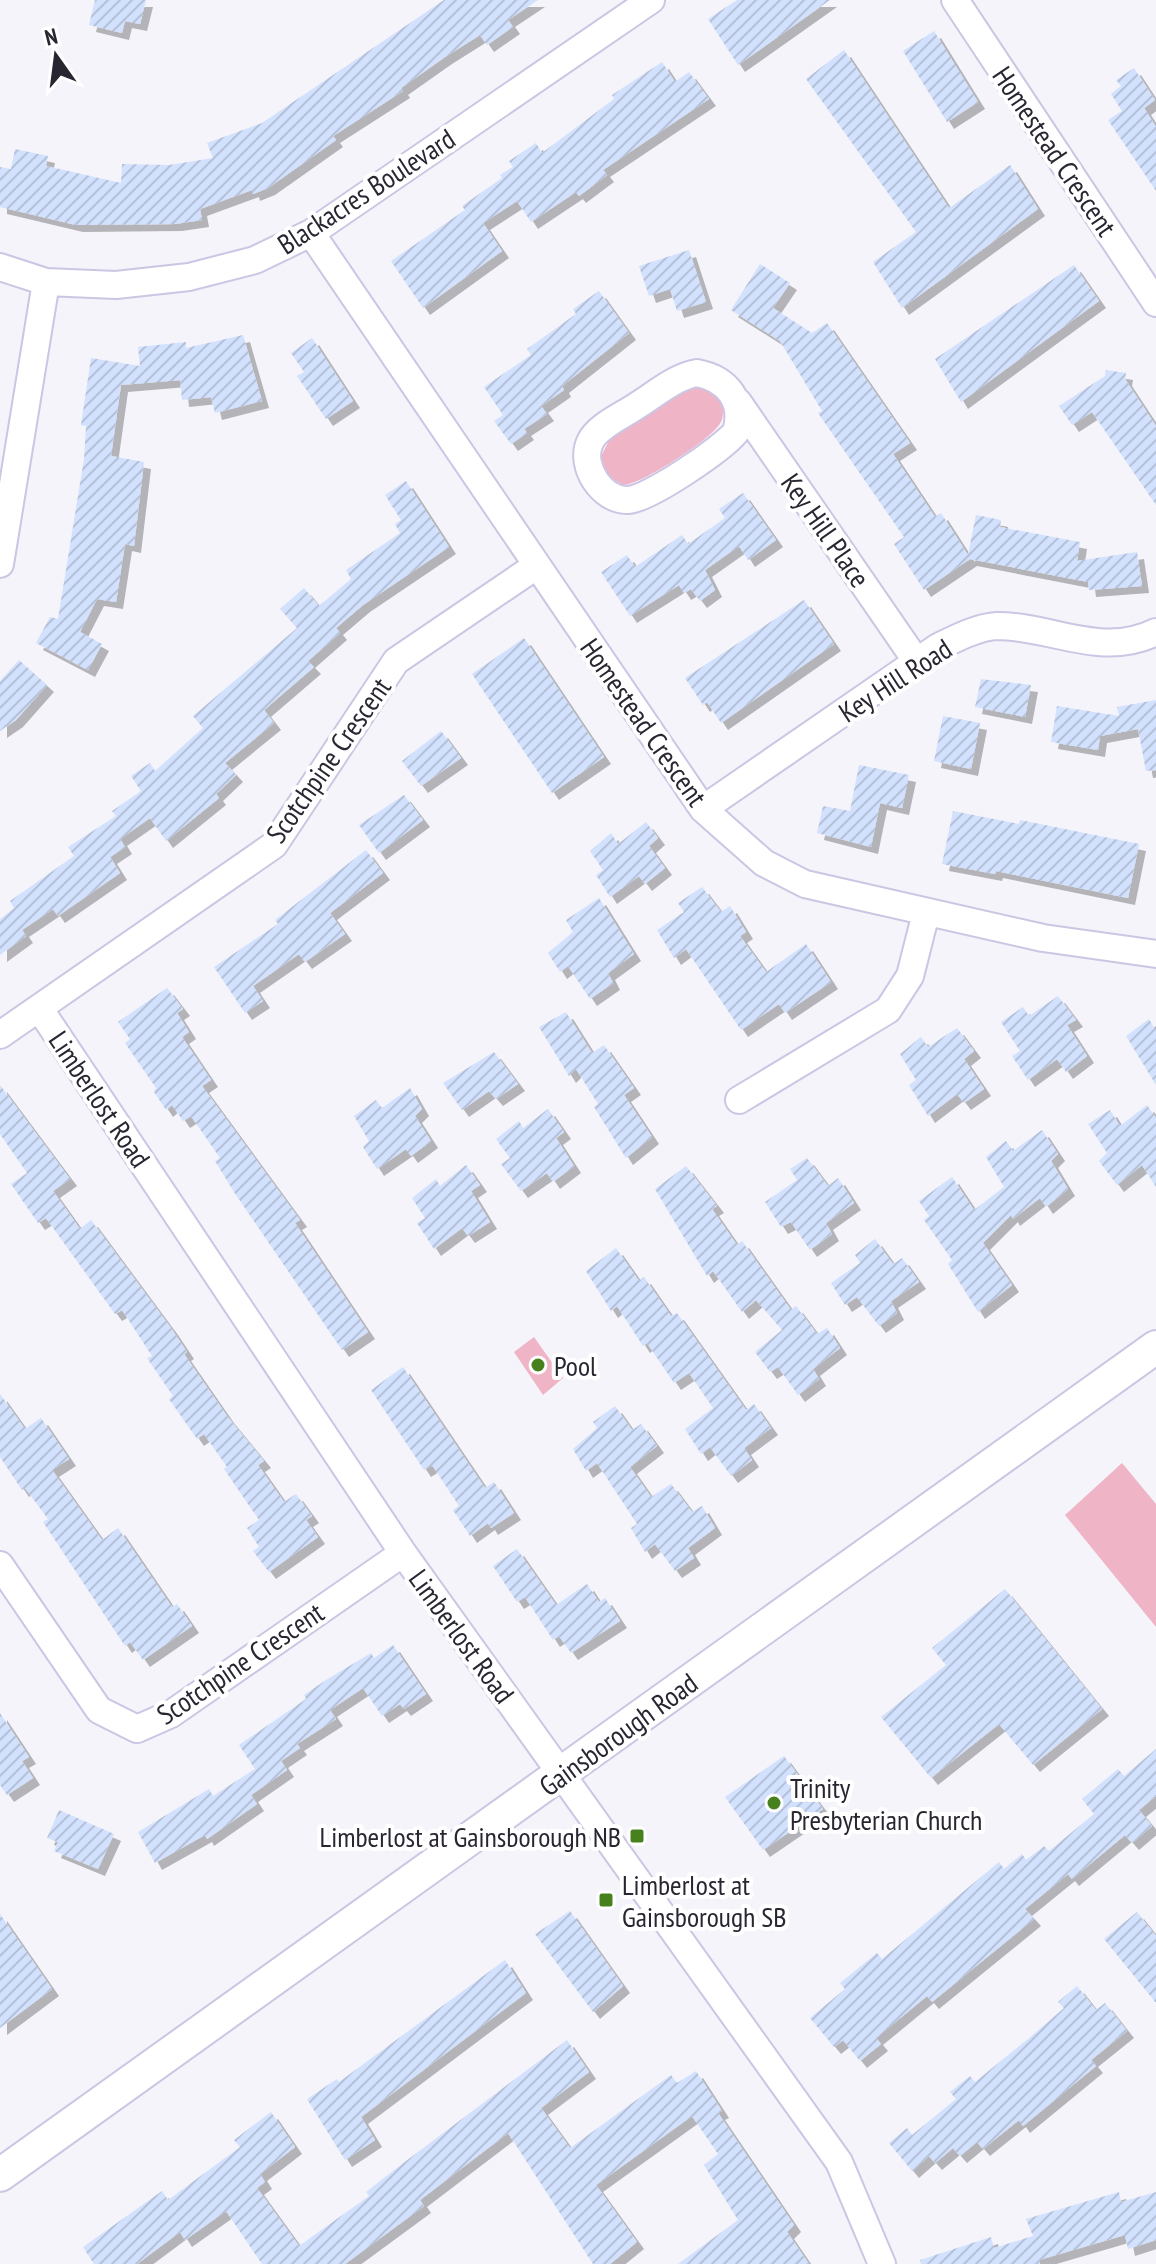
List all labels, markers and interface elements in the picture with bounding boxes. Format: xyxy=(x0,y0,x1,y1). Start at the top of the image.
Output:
north arrow xyxy=(16,16,96,96)
text: N xyxy=(42,22,60,52)
street label: Homestead Crescent xyxy=(985,59,1126,243)
street label: Blackacres Boulevard xyxy=(270,120,462,262)
street label: Key Hill Place xyxy=(773,466,879,594)
street label: Key Hill Road xyxy=(832,630,958,730)
street label: Homestead Crescent xyxy=(572,631,716,813)
street label: Scotchpine Crescent xyxy=(257,670,399,850)
street label: Limberlost Road xyxy=(41,1024,159,1174)
place label: Pool xyxy=(554,1347,597,1384)
marker: Pool xyxy=(529,1356,547,1374)
street label: Limberlost Road xyxy=(401,1562,523,1710)
street label: Scotchpine Crescent xyxy=(149,1593,331,1732)
street label: Gainsborough Road xyxy=(531,1664,705,1804)
place label: Trinity Presbyterian Church xyxy=(790,1769,982,1838)
marker: Trinity Presbyterian Church xyxy=(765,1794,783,1812)
place label: Limberlost at Gainsborough NB xyxy=(320,1818,621,1855)
marker: Limberlost at Gainsborough NB xyxy=(628,1827,646,1845)
place label: Limberlost at Gainsborough SB xyxy=(622,1866,787,1935)
marker: Limberlost at Gainsborough SB xyxy=(597,1891,615,1909)

